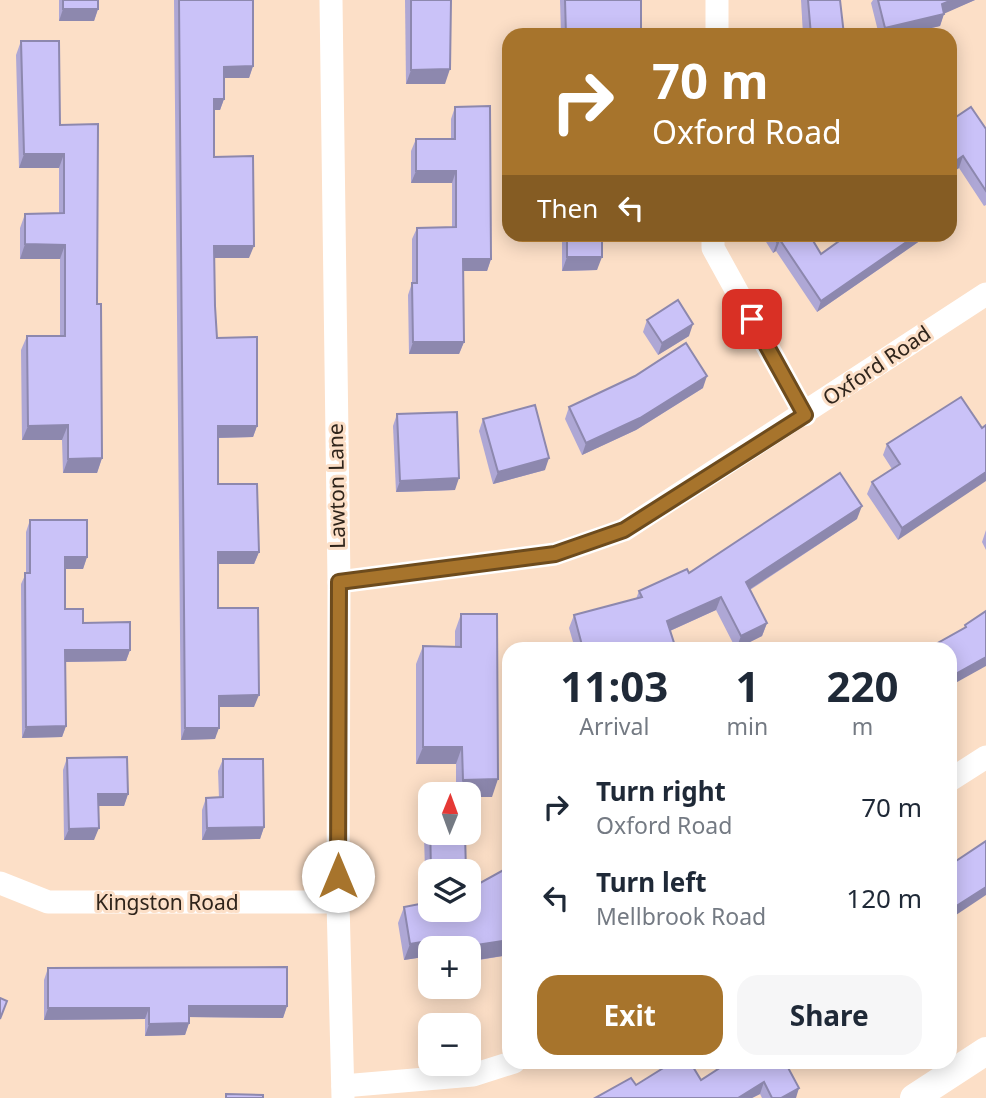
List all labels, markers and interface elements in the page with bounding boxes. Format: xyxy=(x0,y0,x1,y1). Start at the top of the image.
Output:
text: 70 m xyxy=(652,47,769,113)
icon: right xyxy=(537,56,628,147)
text: Oxford Road xyxy=(652,110,842,153)
icon: left xyxy=(612,189,650,227)
text: Then xyxy=(537,190,598,226)
pin xyxy=(722,289,782,349)
icon: arrive xyxy=(733,300,771,338)
street label: Oxford Road xyxy=(817,319,936,412)
street label: Lawton Lane xyxy=(321,423,351,549)
text: 11:03 xyxy=(560,657,668,714)
text: 1 xyxy=(735,657,759,714)
text: 220 xyxy=(827,657,899,714)
text: Arrival xyxy=(579,710,649,742)
text: min xyxy=(727,710,768,742)
text: m xyxy=(852,710,873,742)
text: Turn right xyxy=(596,773,726,809)
north arrow xyxy=(418,782,481,845)
map controls xyxy=(418,782,481,1076)
icon: right xyxy=(537,788,575,826)
text: 70 m xyxy=(861,789,922,825)
text: Oxford Road xyxy=(596,809,732,841)
position arrow xyxy=(301,839,375,913)
button: layers xyxy=(418,859,481,922)
text: Turn left xyxy=(596,864,707,900)
icon: left xyxy=(537,879,575,917)
text: 120 m xyxy=(846,880,922,916)
street label: Kingston Road xyxy=(95,888,239,916)
text: Mellbrook Road xyxy=(596,900,766,932)
button: + xyxy=(418,936,481,999)
button: Exit xyxy=(537,975,723,1055)
button: Share xyxy=(737,975,922,1055)
button: − xyxy=(418,1013,481,1076)

